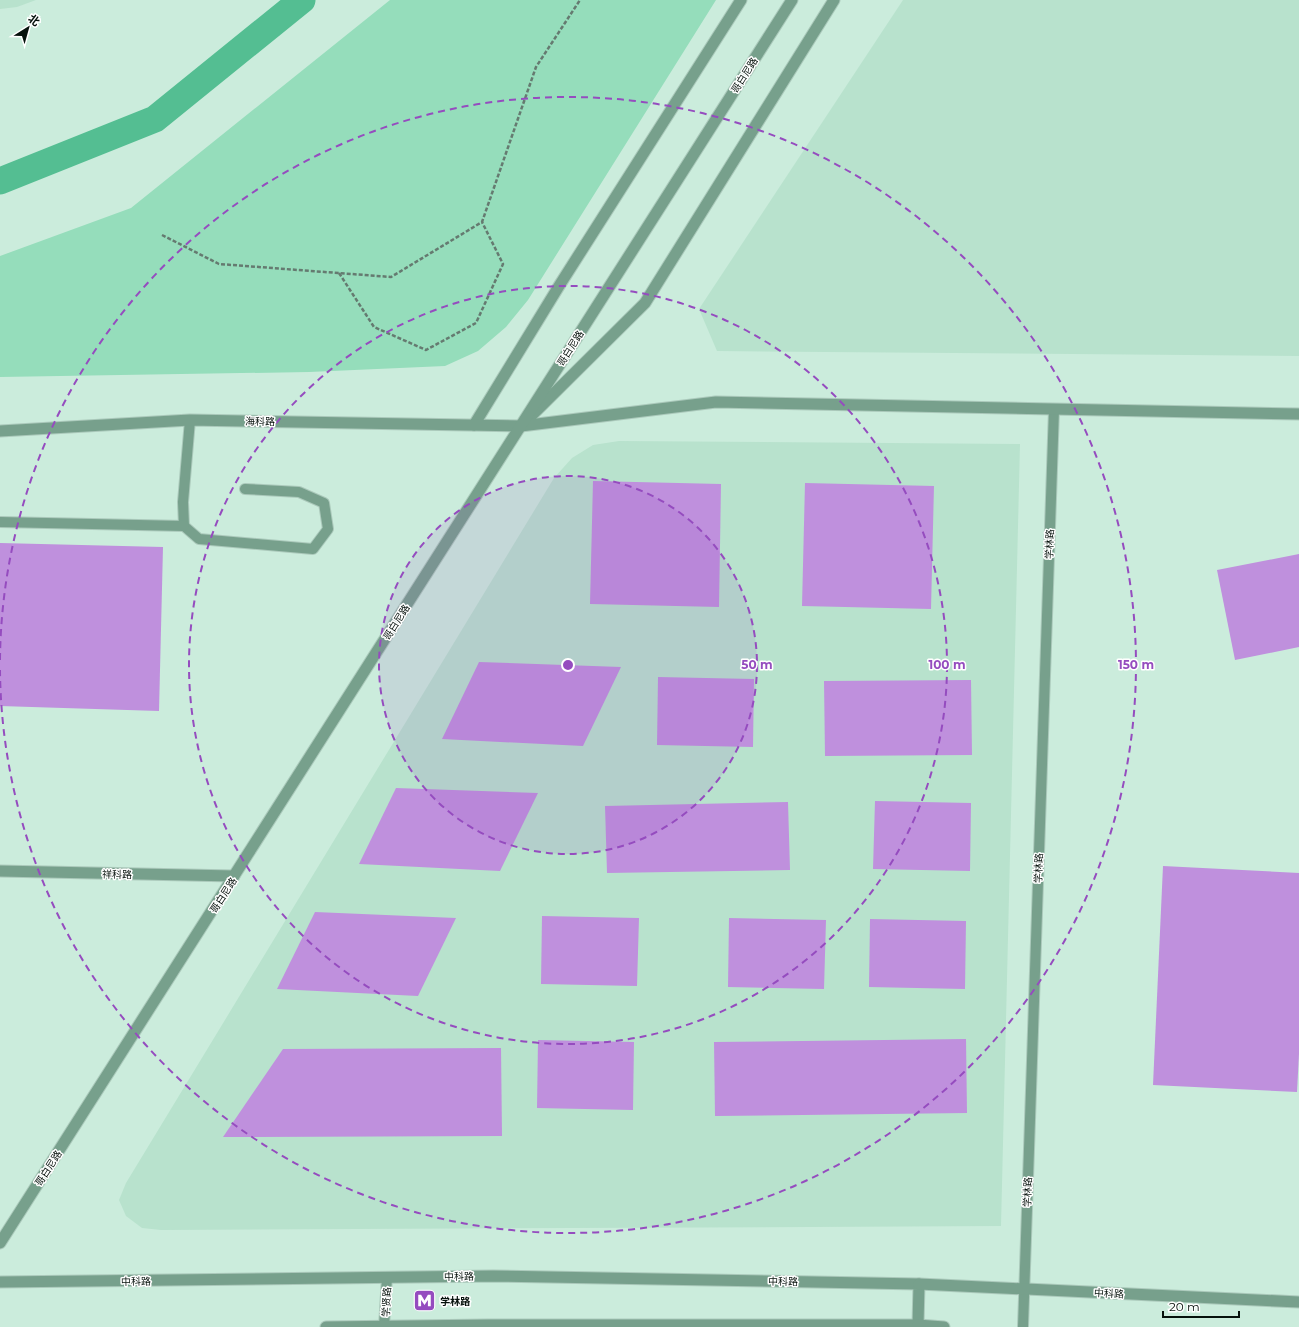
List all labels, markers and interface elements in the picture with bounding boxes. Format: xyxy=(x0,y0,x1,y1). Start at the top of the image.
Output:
north arrow xyxy=(8,8,48,48)
text: 北 xyxy=(25,11,43,29)
street label: 哥白尼路 xyxy=(728,55,761,96)
street label: 哥白尼路 xyxy=(554,328,587,369)
street label: 海科路 xyxy=(245,415,275,428)
street label: 学林路 xyxy=(1042,529,1057,559)
street label: 哥白尼路 xyxy=(380,602,413,643)
text: 50 m xyxy=(741,657,773,672)
text: 100 m xyxy=(929,657,965,672)
text: 150 m xyxy=(1118,657,1154,672)
centre of rings xyxy=(561,658,575,672)
street label: 学林路 xyxy=(1031,853,1046,883)
street label: 祥科路 xyxy=(102,868,132,881)
street label: 哥白尼路 xyxy=(207,875,240,916)
street label: 哥白尼路 xyxy=(32,1148,65,1189)
street label: 学林路 xyxy=(1020,1177,1035,1207)
street label: 中科路 xyxy=(444,1270,474,1283)
street label: 中科路 xyxy=(121,1275,151,1288)
street label: 中科路 xyxy=(768,1275,798,1288)
street label: 中科路 xyxy=(1094,1286,1124,1301)
street label: 学贤路 xyxy=(379,1287,394,1317)
metro station icon: 学林路 xyxy=(411,1288,437,1314)
scale bar xyxy=(1163,1293,1239,1319)
place label: 学林路 xyxy=(440,1295,471,1308)
text: 20 m xyxy=(1169,1299,1200,1314)

